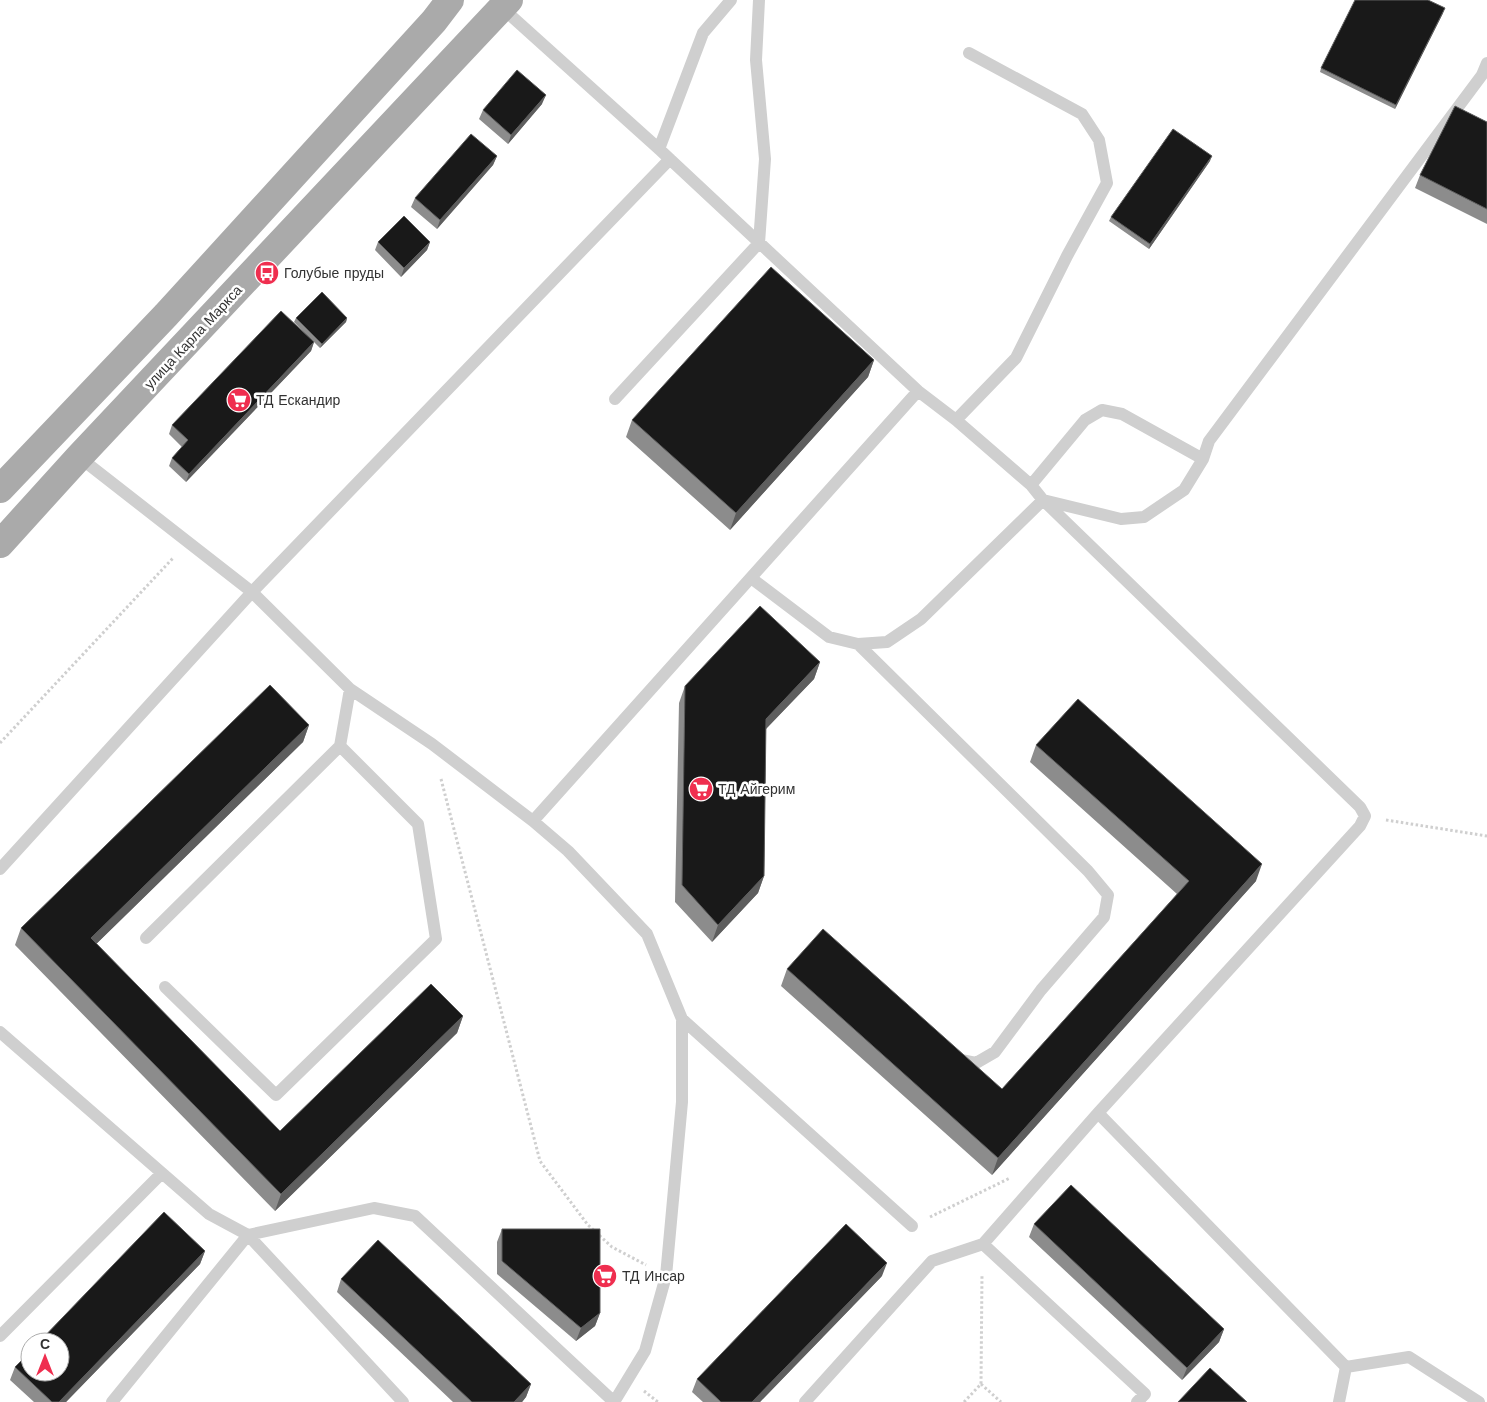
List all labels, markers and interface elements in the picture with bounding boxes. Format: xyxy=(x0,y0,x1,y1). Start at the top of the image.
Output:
bus stop icon: Голубые пруды xyxy=(254,260,280,286)
place label: Голубые пруды xyxy=(284,265,384,281)
street label: улица Карла Маркса xyxy=(141,282,245,392)
supermarket icon: ТД Ескандир xyxy=(226,387,252,413)
place label: ТД Ескандир xyxy=(256,392,340,408)
supermarket icon: ТД Айгерим xyxy=(688,776,714,802)
place label: ТД Айгерим xyxy=(718,781,795,797)
supermarket icon: ТД Инсар xyxy=(592,1263,618,1289)
place label: ТД Инсар xyxy=(622,1268,685,1284)
north arrow xyxy=(20,1332,70,1382)
text: С xyxy=(40,1336,50,1352)

